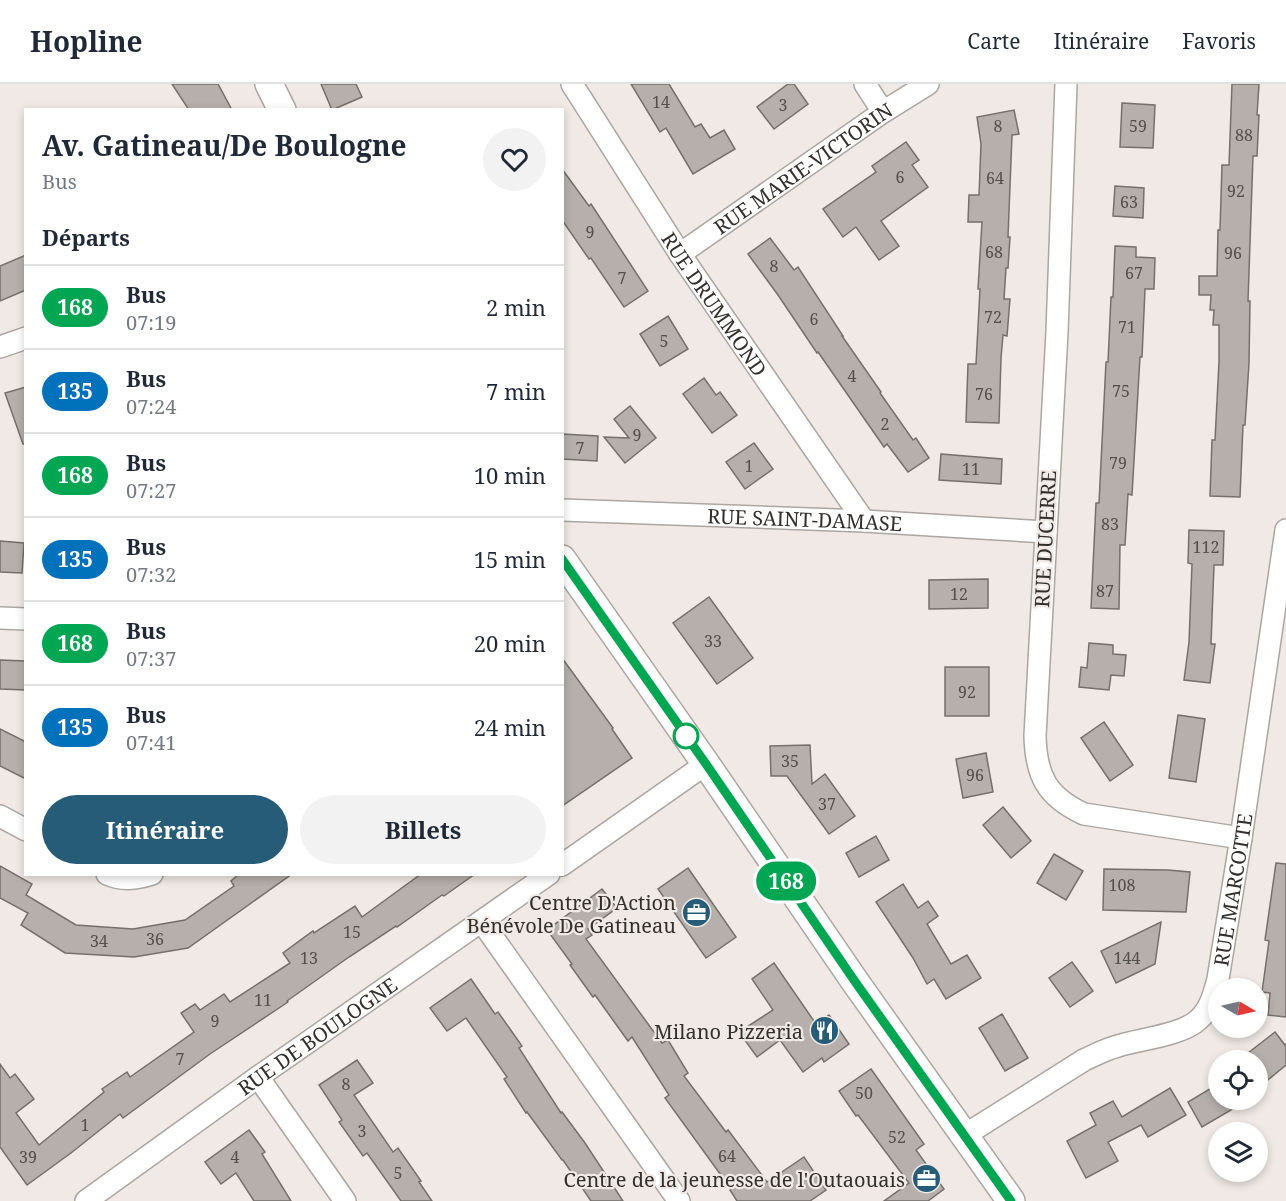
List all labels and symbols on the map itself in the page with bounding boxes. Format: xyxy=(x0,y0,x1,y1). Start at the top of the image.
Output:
house number: 14 xyxy=(652,91,670,113)
house number: 3 xyxy=(779,94,788,116)
street label: RUE MARIE-VICTORIN xyxy=(708,96,897,240)
house number: 8 xyxy=(994,115,1003,137)
house number: 59 xyxy=(1129,115,1147,137)
house number: 88 xyxy=(1235,124,1253,146)
house number: 6 xyxy=(896,166,905,188)
house number: 64 xyxy=(986,167,1004,189)
house number: 92 xyxy=(1227,180,1245,202)
house number: 63 xyxy=(1120,191,1138,213)
house number: 9 xyxy=(586,221,594,243)
street label: RUE DRUMMOND xyxy=(656,227,773,381)
house number: 68 xyxy=(985,241,1003,263)
house number: 96 xyxy=(1224,242,1242,264)
house number: 8 xyxy=(770,255,779,277)
house number: 67 xyxy=(1125,262,1143,284)
house number: 7 xyxy=(618,267,627,289)
house number: 72 xyxy=(984,306,1002,328)
house number: 6 xyxy=(810,308,819,330)
house number: 71 xyxy=(1118,316,1136,338)
house number: 5 xyxy=(660,330,668,352)
house number: 4 xyxy=(848,365,857,387)
house number: 75 xyxy=(1112,380,1130,402)
house number: 76 xyxy=(975,383,993,405)
house number: 2 xyxy=(881,413,889,435)
house number: 9 xyxy=(633,424,641,446)
house number: 7 xyxy=(576,437,585,459)
house number: 79 xyxy=(1109,452,1127,474)
house number: 1 xyxy=(745,455,753,477)
house number: 11 xyxy=(962,458,980,480)
street label: RUE DUCERRE xyxy=(1028,470,1062,608)
street label: RUE SAINT-DAMASE xyxy=(707,502,903,537)
house number: 83 xyxy=(1101,513,1119,535)
house number: 112 xyxy=(1193,536,1219,558)
house number: 87 xyxy=(1096,580,1114,602)
house number: 12 xyxy=(950,583,968,605)
house number: 33 xyxy=(704,630,722,652)
house number: 92 xyxy=(958,681,976,703)
unlabelled marker xyxy=(673,723,699,749)
house number: 35 xyxy=(781,750,799,772)
house number: 96 xyxy=(966,764,984,786)
house number: 37 xyxy=(818,793,836,815)
street label: RUE MARCOTTE xyxy=(1207,812,1258,968)
line badge: 168 xyxy=(752,862,820,900)
house number: 108 xyxy=(1109,874,1135,896)
place label: Centre D'Action Bénévole De Gatineau xyxy=(466,889,676,939)
office icon: Centre D'Action Bénévole De Gatineau xyxy=(681,897,713,929)
house number: 15 xyxy=(343,921,361,943)
house number: 36 xyxy=(146,928,164,950)
house number: 34 xyxy=(90,930,108,952)
house number: 13 xyxy=(300,947,318,969)
house number: 144 xyxy=(1114,947,1140,969)
street label: RUE DE BOULOGNE xyxy=(232,971,402,1101)
north arrow xyxy=(1208,978,1268,1038)
house number: 11 xyxy=(254,989,272,1011)
house number: 9 xyxy=(211,1010,219,1032)
restaurant icon: Milano Pizzeria xyxy=(808,1015,840,1047)
place label: Milano Pizzeria xyxy=(654,1018,803,1045)
house number: 7 xyxy=(176,1048,185,1070)
house number: 8 xyxy=(342,1073,351,1095)
house number: 50 xyxy=(855,1082,873,1104)
house number: 1 xyxy=(81,1114,89,1136)
house number: 3 xyxy=(358,1120,367,1142)
house number: 52 xyxy=(888,1126,906,1148)
house number: 64 xyxy=(718,1145,736,1167)
house number: 39 xyxy=(19,1146,37,1168)
house number: 4 xyxy=(231,1146,240,1168)
house number: 5 xyxy=(394,1162,402,1184)
office icon: Centre de la jeunesse de l'Outaouais xyxy=(910,1163,942,1195)
place label: Centre de la jeunesse de l'Outaouais xyxy=(563,1166,905,1193)

